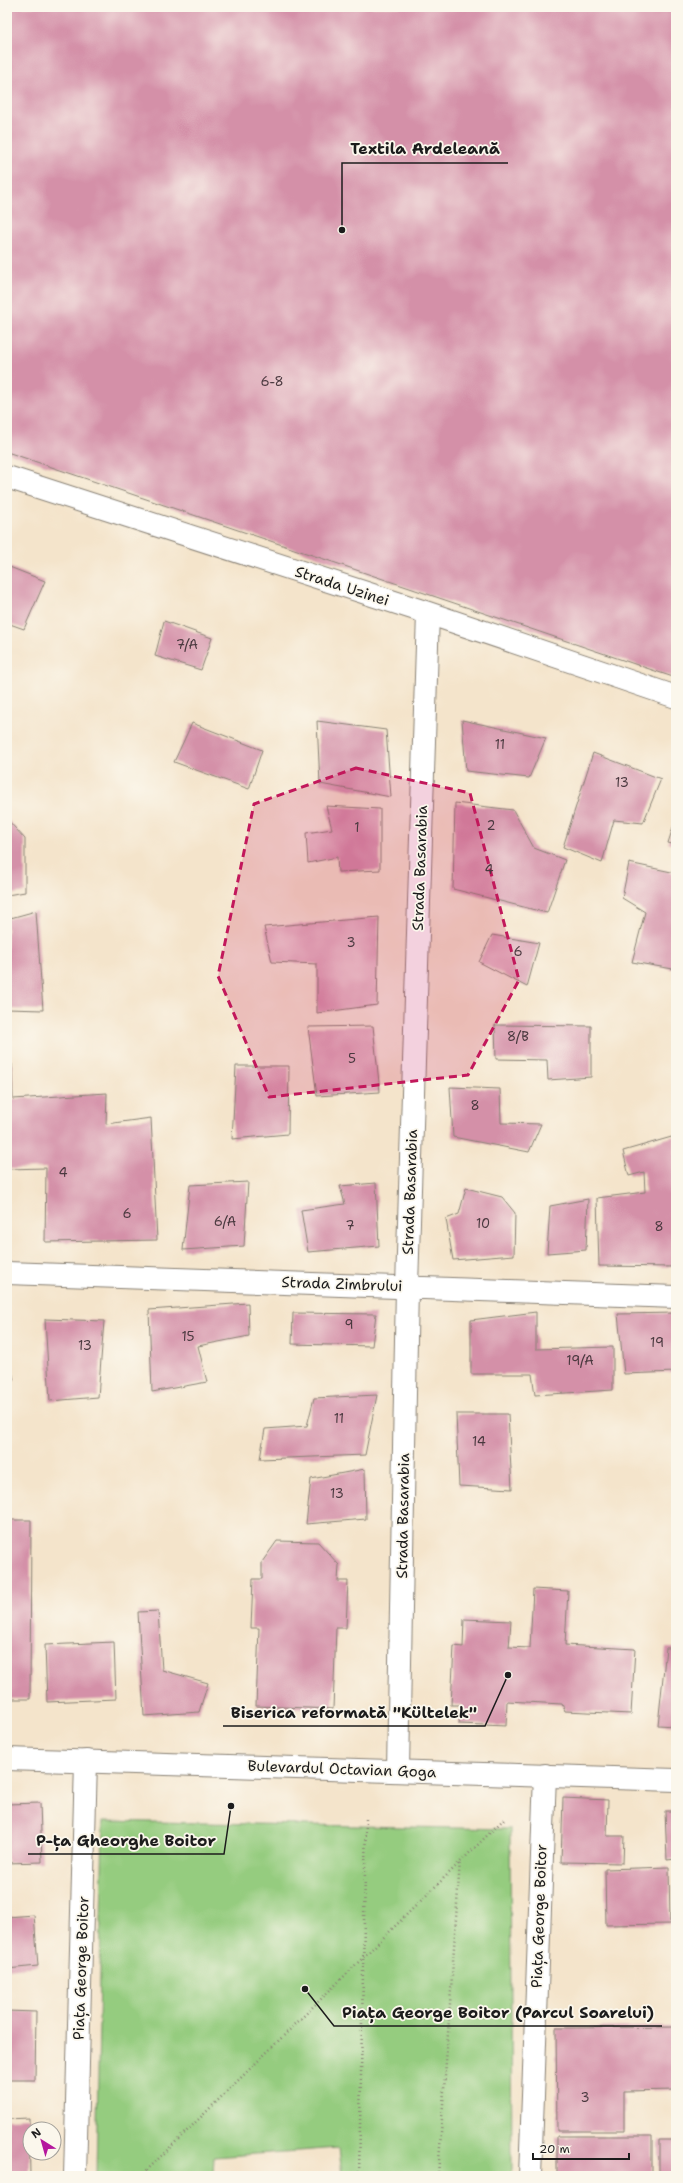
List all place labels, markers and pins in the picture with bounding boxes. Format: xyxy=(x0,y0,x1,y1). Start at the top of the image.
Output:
callout: Textila Ardeleană xyxy=(342,135,508,163)
callout: Biserica reformată "Kültelek" xyxy=(223,1698,485,1726)
callout: P-ța Gheorghe Boitor xyxy=(28,1826,224,1854)
callout: Piața George Boitor (Parcul Soarelui) xyxy=(334,1998,662,2026)

